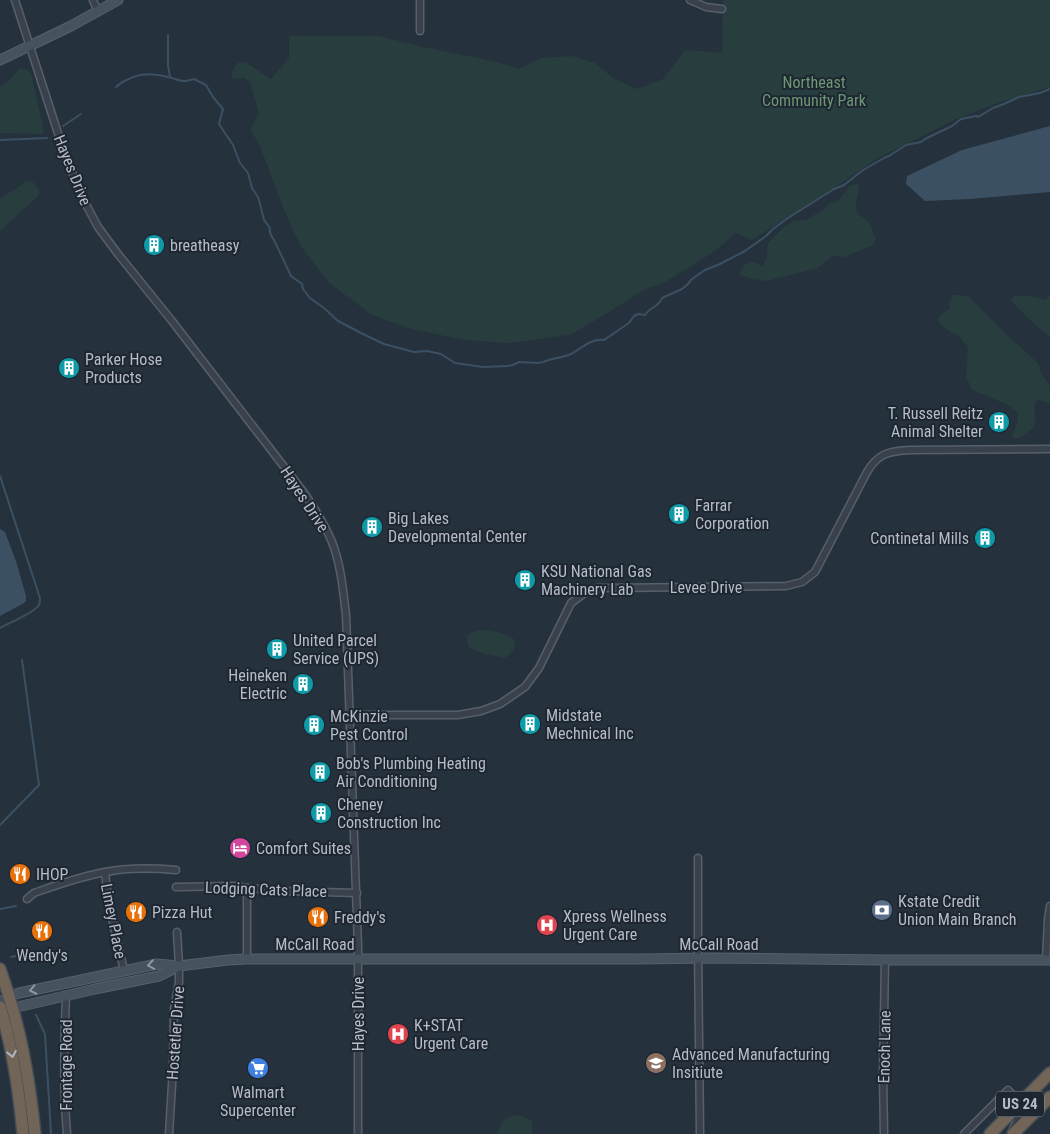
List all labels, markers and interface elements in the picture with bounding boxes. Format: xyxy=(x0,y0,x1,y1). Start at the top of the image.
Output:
park label: Northeast Community Park xyxy=(762,73,867,110)
street label: Hayes Drive xyxy=(50,132,95,208)
building icon: breatheasy xyxy=(142,233,166,257)
place label: breatheasy xyxy=(170,236,240,255)
place label: Parker Hose Products xyxy=(85,350,162,387)
building icon: Parker Hose Products xyxy=(57,356,81,380)
place label: T. Russell Reitz Animal Shelter xyxy=(888,404,983,441)
building icon: T. Russell Reitz Animal Shelter xyxy=(987,410,1011,434)
street label: Hayes Drive xyxy=(276,463,333,536)
place label: Farrar Corporation xyxy=(695,496,769,533)
building icon: Farrar Corporation xyxy=(667,502,691,526)
place label: Big Lakes Developmental Center xyxy=(388,509,527,546)
building icon: Big Lakes Developmental Center xyxy=(360,515,384,539)
building icon: Continetal Mills xyxy=(973,526,997,550)
place label: Continetal Mills xyxy=(870,529,969,548)
place label: KSU National Gas Machinery Lab xyxy=(541,562,652,599)
building icon: KSU National Gas Machinery Lab xyxy=(513,568,537,592)
street label: Levee Drive xyxy=(670,578,742,597)
place label: United Parcel Service (UPS) xyxy=(293,631,379,668)
building icon: United Parcel Service (UPS) xyxy=(265,637,289,661)
place label: Heineken Electric xyxy=(228,666,287,703)
building icon: Heineken Electric xyxy=(291,672,315,696)
place label: Midstate Mechnical Inc xyxy=(546,706,634,743)
place label: McKinzie Pest Control xyxy=(330,707,408,744)
building icon: Midstate Mechnical Inc xyxy=(518,712,542,736)
building icon: McKinzie Pest Control xyxy=(302,713,326,737)
place label: Bob's Plumbing Heating Air Conditioning xyxy=(336,754,486,791)
building icon: Bob's Plumbing Heating Air Conditioning xyxy=(308,760,332,784)
place label: Cheney Construction Inc xyxy=(337,795,441,832)
building icon: Cheney Construction Inc xyxy=(309,801,333,825)
hotel icon: Comfort Suites xyxy=(228,836,252,860)
place label: Comfort Suites xyxy=(256,839,351,858)
restaurant icon: IHOP xyxy=(8,862,32,886)
place label: IHOP xyxy=(36,865,69,884)
street label: Lodging Cats Place xyxy=(205,878,327,901)
street label: Limey Place xyxy=(97,882,130,960)
place label: Kstate Credit Union Main Branch xyxy=(898,892,1017,929)
bank icon: Kstate Credit Union Main Branch xyxy=(870,898,894,922)
restaurant icon: Pizza Hut xyxy=(124,900,148,924)
place label: Pizza Hut xyxy=(152,903,213,922)
restaurant icon: Freddy's xyxy=(306,905,330,929)
place label: Xpress Wellness Urgent Care xyxy=(563,907,667,944)
place label: Freddy's xyxy=(334,908,386,927)
hospital icon: Xpress Wellness Urgent Care xyxy=(535,913,559,937)
restaurant icon: Wendy's xyxy=(30,919,54,943)
street label: McCall Road xyxy=(275,935,355,954)
street label: McCall Road xyxy=(679,935,759,954)
place label: Wendy's xyxy=(16,946,68,965)
one-way arrow xyxy=(147,960,156,970)
street label: Hayes Drive xyxy=(349,977,368,1051)
one-way arrow xyxy=(29,984,38,995)
street label: Hostetler Drive xyxy=(163,986,188,1081)
street label: Enoch Lane xyxy=(874,1010,895,1084)
place label: K+STAT Urgent Care xyxy=(414,1016,488,1053)
street label: Frontage Road xyxy=(57,1019,76,1111)
hospital icon: K+STAT Urgent Care xyxy=(386,1022,410,1046)
place label: Advanced Manufacturing Insitiute xyxy=(672,1045,830,1082)
one-way arrow xyxy=(6,1050,17,1059)
school or university icon: Advanced Manufacturing Insitiute xyxy=(644,1051,668,1075)
supermarket icon: Walmart Supercenter xyxy=(246,1056,270,1080)
place label: Walmart Supercenter xyxy=(220,1083,296,1120)
road number: US 24 xyxy=(996,1092,1044,1116)

